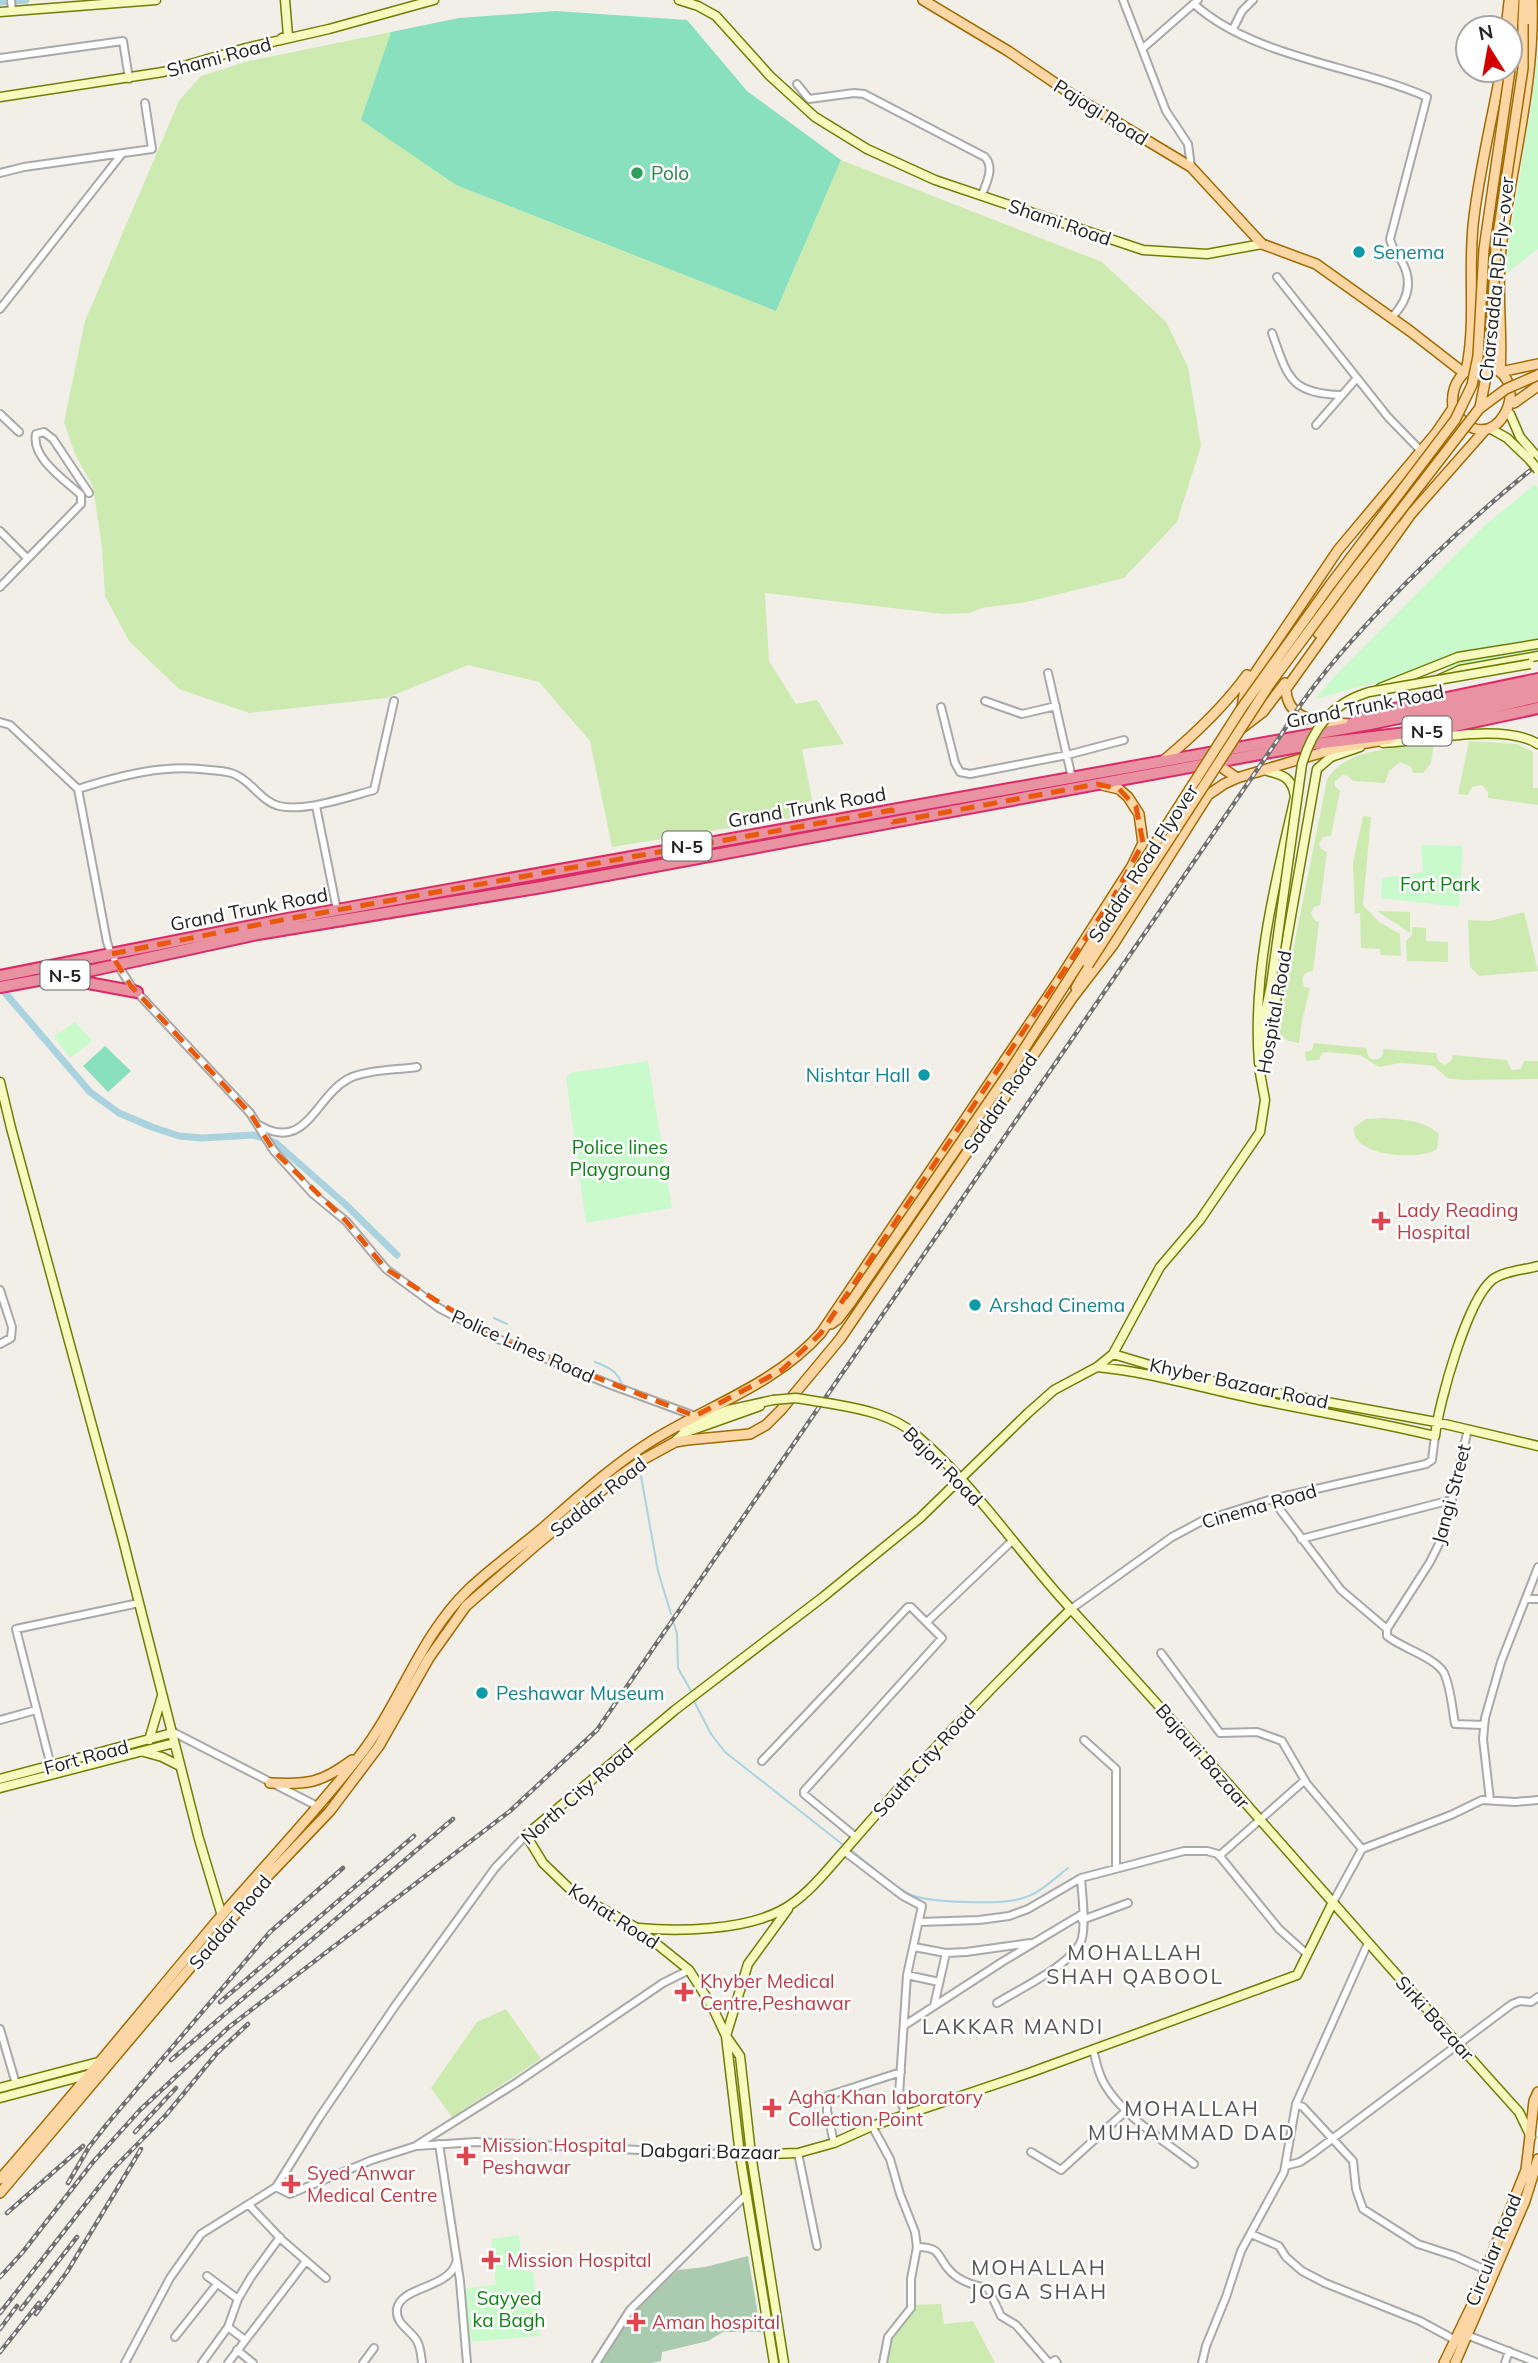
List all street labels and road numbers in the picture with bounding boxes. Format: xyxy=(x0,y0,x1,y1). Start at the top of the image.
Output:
street label: Shami Road xyxy=(164,32,274,82)
street label: Pajagi Road xyxy=(1049,74,1153,150)
street label: Charsadda RD Fly-over xyxy=(1473,175,1519,383)
street label: Shami Road xyxy=(1005,193,1115,251)
street label: Grand Trunk Road xyxy=(1284,679,1446,733)
road number: N-5 xyxy=(1402,716,1452,746)
street label: Saddar Road Flyover xyxy=(1083,779,1203,947)
street label: Grand Trunk Road xyxy=(726,781,888,833)
road number: N-5 xyxy=(662,832,712,860)
street label: Grand Trunk Road xyxy=(168,882,330,936)
street label: Hospital Road xyxy=(1251,948,1297,1076)
road number: N-5 xyxy=(41,960,90,990)
street label: Saddar Road xyxy=(958,1048,1042,1158)
street label: Police Lines Road xyxy=(448,1304,598,1388)
street label: Khyber Bazaar Road xyxy=(1147,1352,1331,1414)
street label: Bajori Road xyxy=(898,1421,988,1511)
street label: Jangi Street xyxy=(1426,1441,1476,1546)
street label: Saddar Road xyxy=(545,1452,651,1542)
street label: Cinema Road xyxy=(1199,1478,1319,1534)
street label: Bajauri Bazaar xyxy=(1151,1699,1255,1814)
street label: South City Road xyxy=(867,1700,981,1822)
street label: Fort Road xyxy=(41,1734,131,1780)
street label: North City Road xyxy=(516,1739,638,1849)
street label: Saddar Road xyxy=(184,1870,276,1974)
street label: Kohat Road xyxy=(564,1878,664,1954)
street label: Sirki Bazaar xyxy=(1391,1970,1480,2066)
street label: Dabgari Bazaar xyxy=(640,2138,780,2164)
street label: Circular Road xyxy=(1460,2190,1526,2310)

